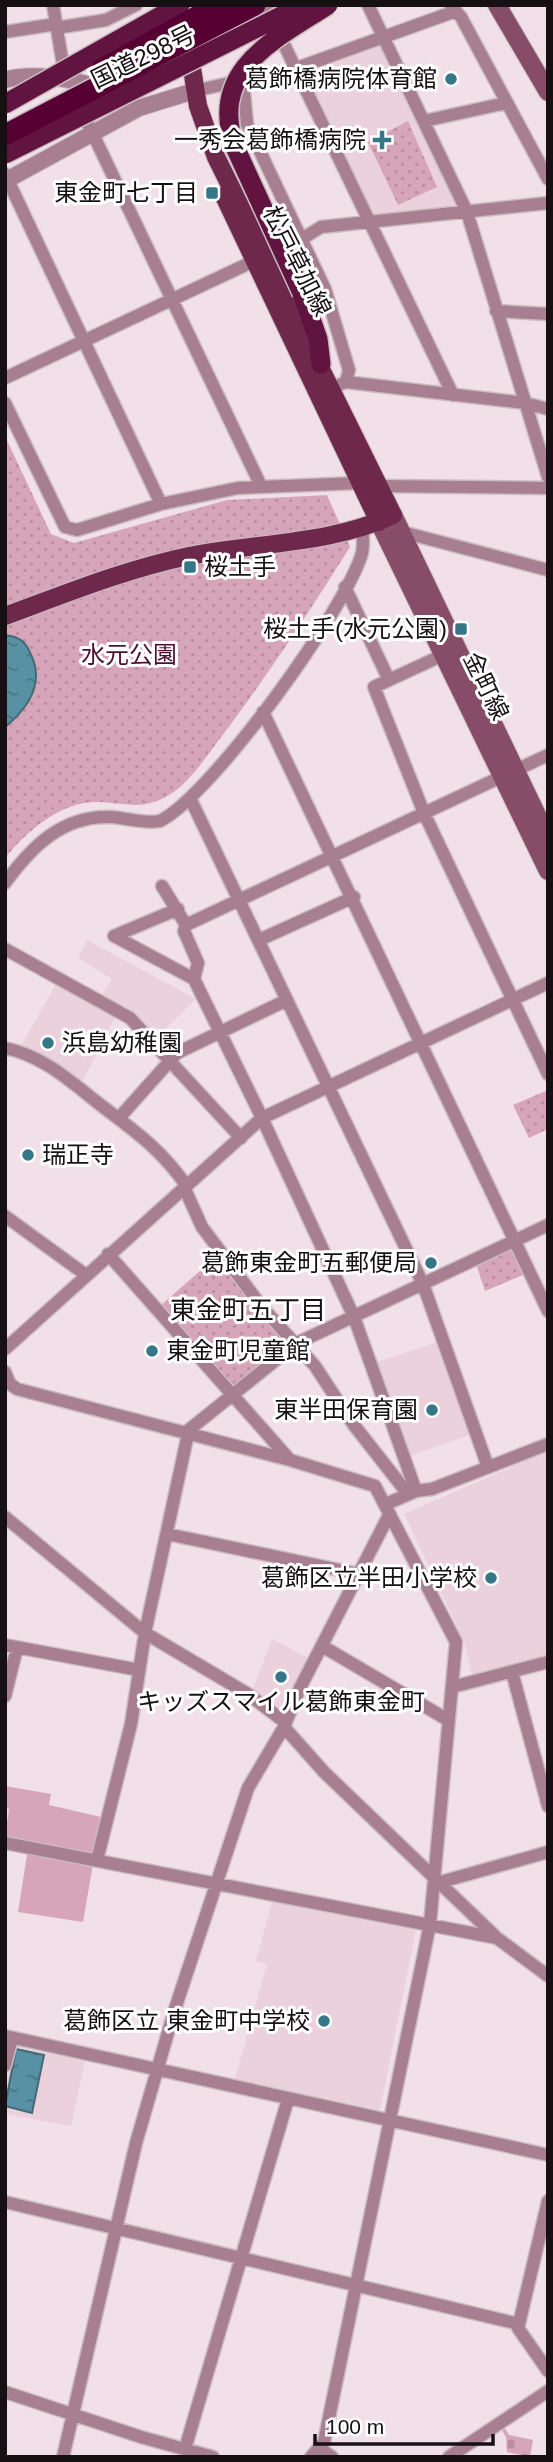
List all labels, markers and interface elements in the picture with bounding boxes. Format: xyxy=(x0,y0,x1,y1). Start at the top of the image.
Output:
street label: 国道298号 xyxy=(87,20,199,93)
place label: 葛飾橋病院体育館 xyxy=(245,65,437,92)
marker: 葛飾橋病院体育館 xyxy=(443,71,459,87)
place label: 一秀会葛飾橋病院 xyxy=(174,126,366,153)
marker: 一秀会葛飾橋病院 xyxy=(372,130,392,150)
place label: 東金町七丁目 xyxy=(54,179,198,206)
marker: 東金町七丁目 xyxy=(204,185,220,201)
street label: 松戸草加線 xyxy=(258,201,337,320)
place label: 桜土手 xyxy=(204,553,276,580)
marker: 桜土手 xyxy=(182,559,198,575)
place label: 桜土手(水元公園) xyxy=(263,615,447,642)
marker: 桜土手(水元公園) xyxy=(453,621,469,637)
park label: 水元公園 xyxy=(81,641,177,668)
street label: 金町線 xyxy=(459,648,514,724)
place label: 浜島幼稚園 xyxy=(62,1029,182,1056)
marker: 浜島幼稚園 xyxy=(40,1035,56,1051)
place label: 瑞正寺 xyxy=(42,1141,114,1168)
marker: 瑞正寺 xyxy=(20,1147,36,1163)
place label: 葛飾東金町五郵便局 xyxy=(201,1249,417,1276)
marker: 葛飾東金町五郵便局 xyxy=(423,1255,439,1271)
district label: 東金町五丁目 xyxy=(170,1295,326,1325)
place label: 東金町児童館 xyxy=(166,1337,310,1364)
marker: 東金町児童館 xyxy=(144,1343,160,1359)
place label: 東半田保育園 xyxy=(274,1396,418,1423)
marker: 東半田保育園 xyxy=(424,1402,440,1418)
place label: 葛飾区立半田小学校 xyxy=(261,1564,477,1591)
marker: 葛飾区立半田小学校 xyxy=(483,1570,499,1586)
marker: キッズスマイル葛飾東金町 xyxy=(273,1669,289,1685)
place label: キッズスマイル葛飾東金町 xyxy=(137,1688,425,1715)
place label: 葛飾区立 東金町中学校 xyxy=(63,2007,310,2034)
marker: 葛飾区立 東金町中学校 xyxy=(316,2013,332,2029)
scale bar xyxy=(315,2402,494,2446)
text: 100 m xyxy=(326,2415,384,2438)

